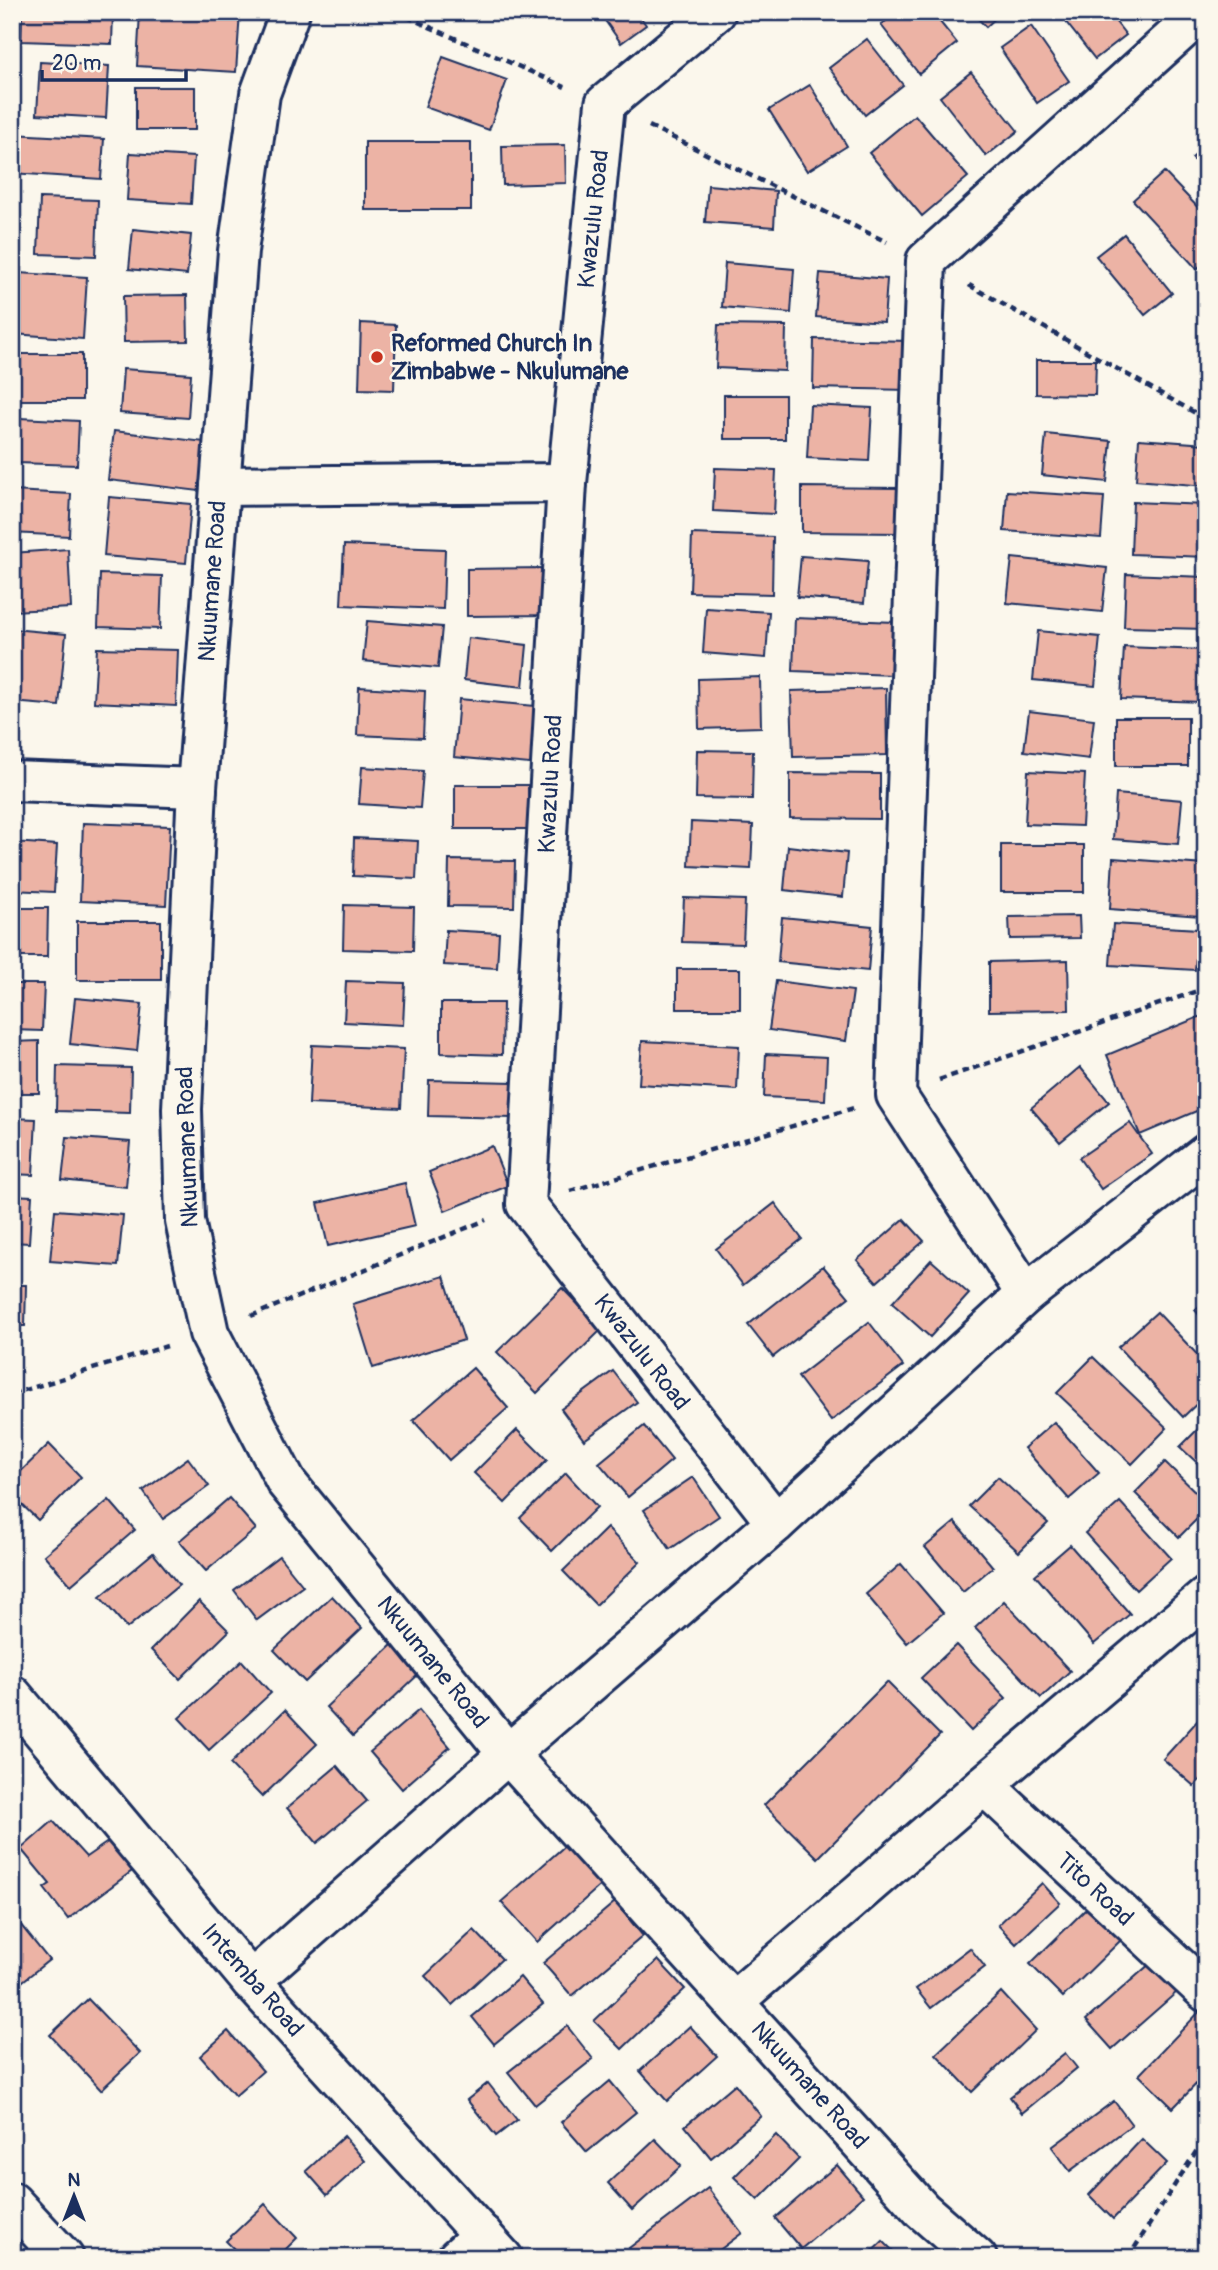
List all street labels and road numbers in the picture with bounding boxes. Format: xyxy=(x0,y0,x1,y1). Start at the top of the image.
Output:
street label: Kwazulu Road xyxy=(572,148,615,290)
street label: Nkuumane Road xyxy=(192,499,233,663)
street label: Kwazulu Road xyxy=(532,714,569,854)
street label: Nkuumane Road xyxy=(170,1066,205,1228)
street label: Kwazulu Road xyxy=(587,1289,696,1416)
street label: Nkuumane Road xyxy=(370,1590,495,1734)
street label: Tito Road xyxy=(1050,1846,1139,1932)
street label: Intemba Road xyxy=(196,1918,310,2043)
street label: Nkuumane Road xyxy=(745,2016,875,2155)

